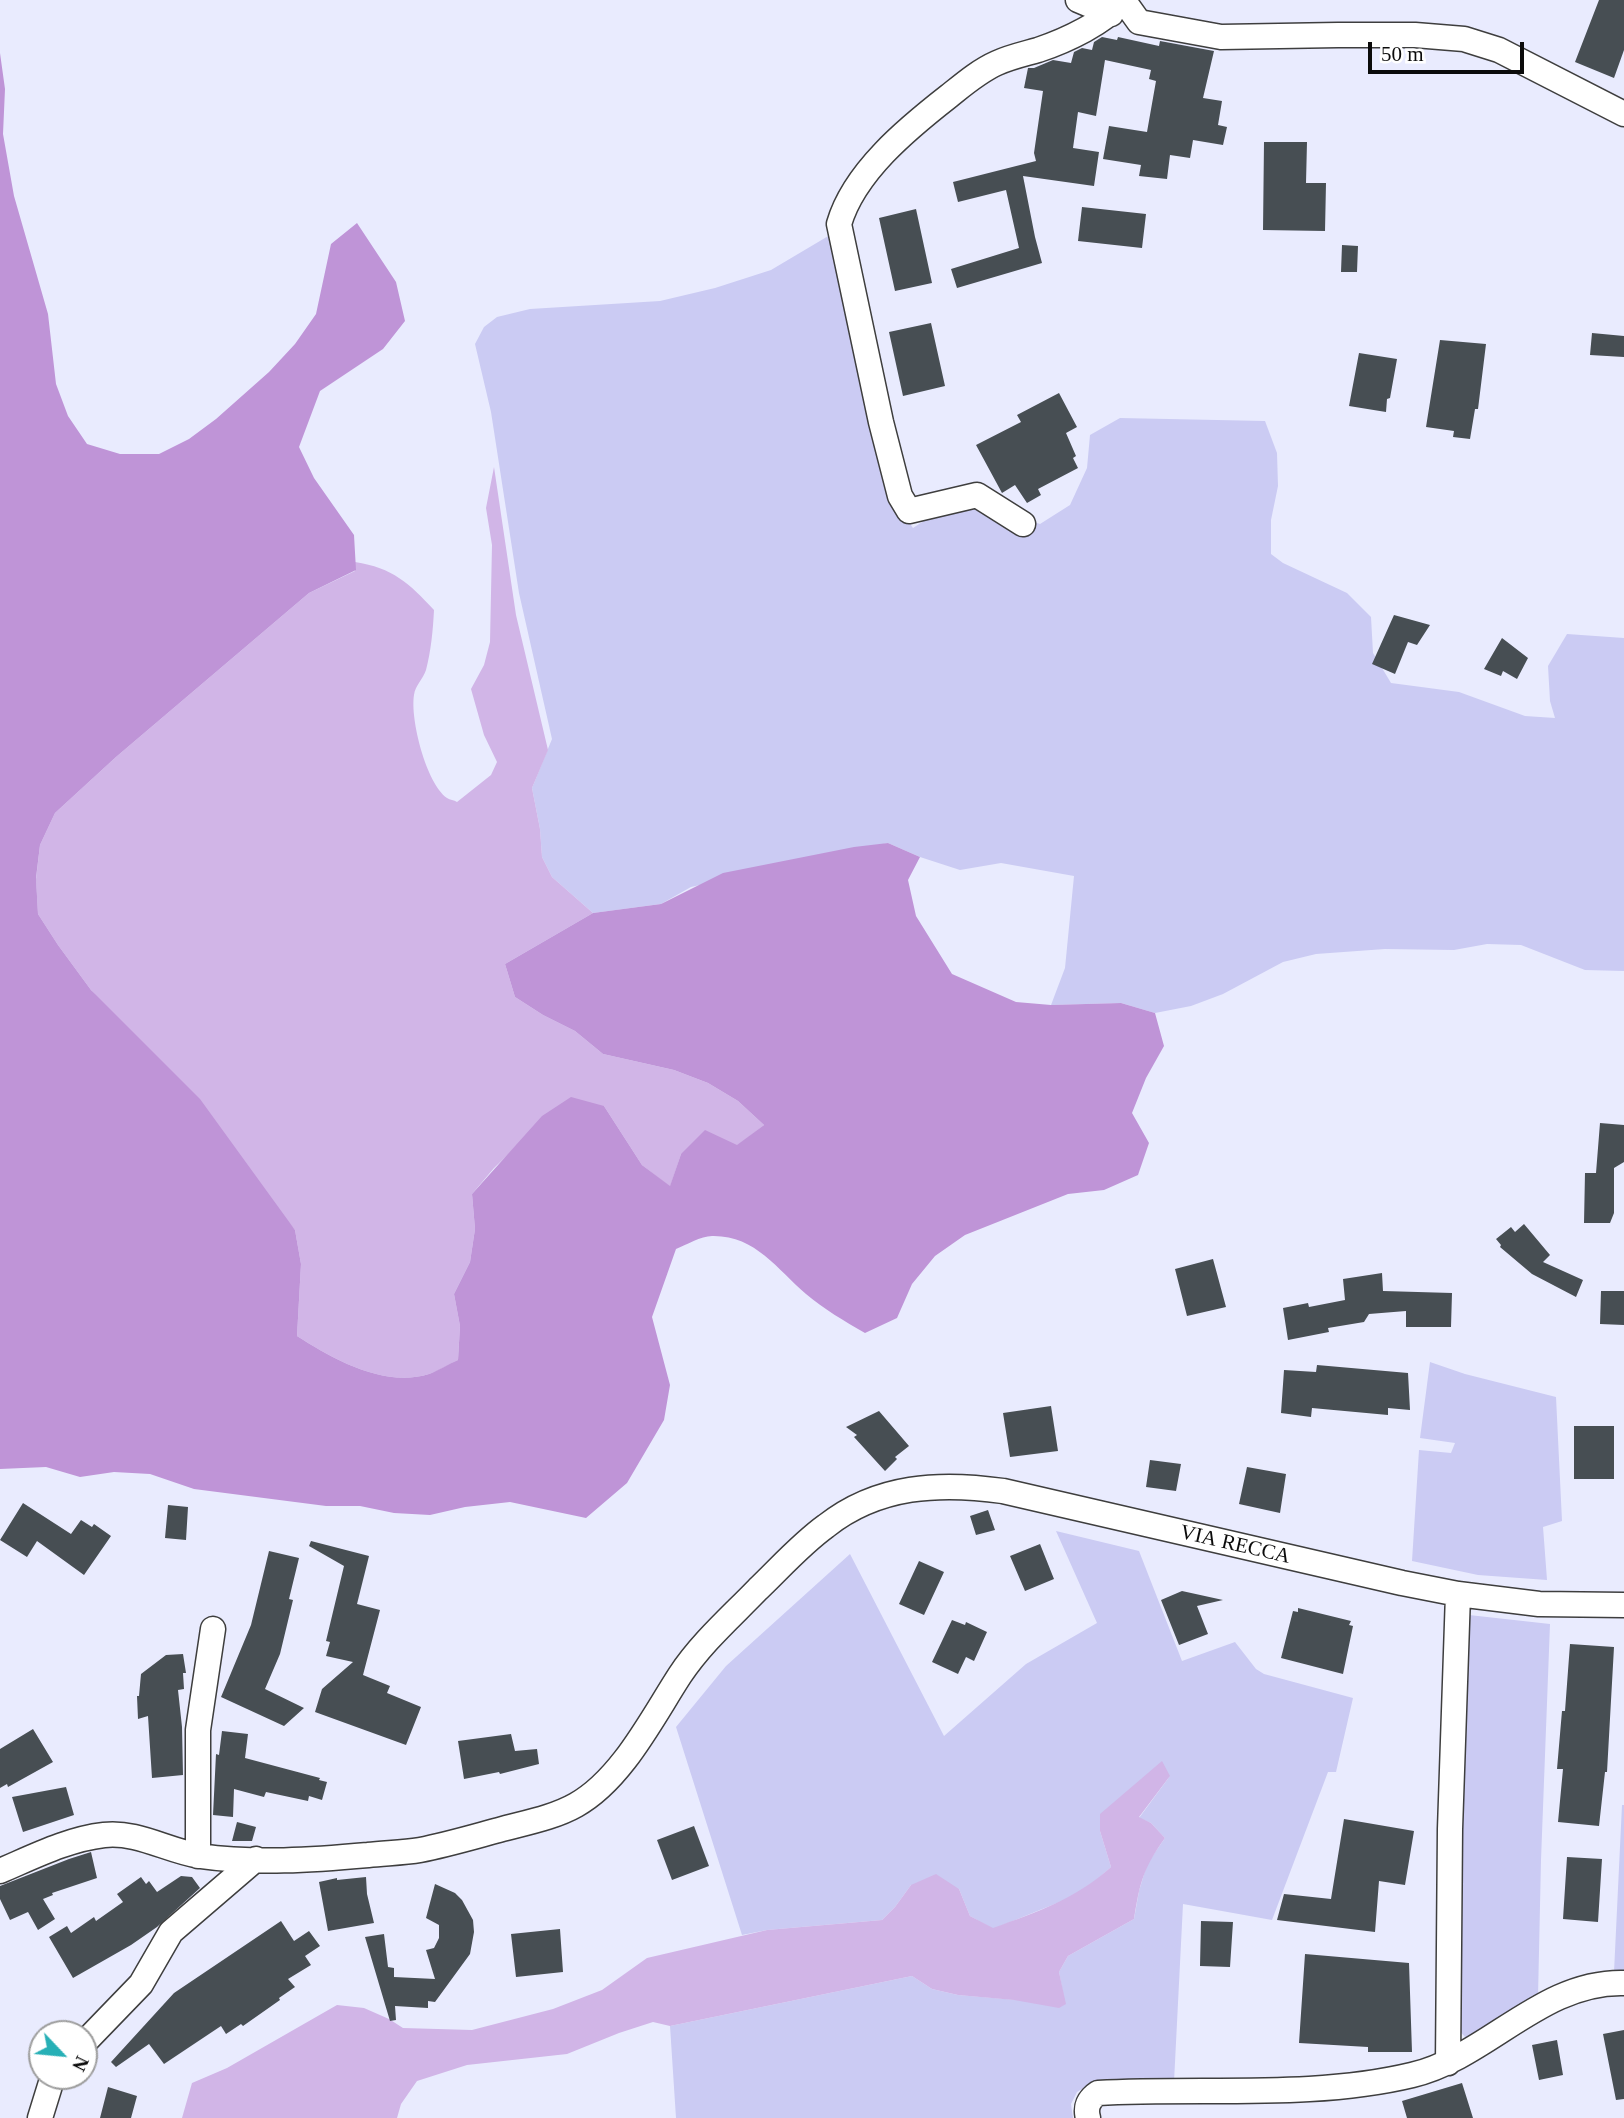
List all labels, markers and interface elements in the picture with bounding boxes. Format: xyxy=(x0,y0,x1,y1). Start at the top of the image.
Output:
scale bar xyxy=(1372,28,1528,72)
text: 50 m xyxy=(1381,42,1424,66)
street label: VIA RECCA xyxy=(1177,1520,1293,1570)
north arrow xyxy=(28,2020,98,2090)
text: N xyxy=(68,2053,93,2074)

